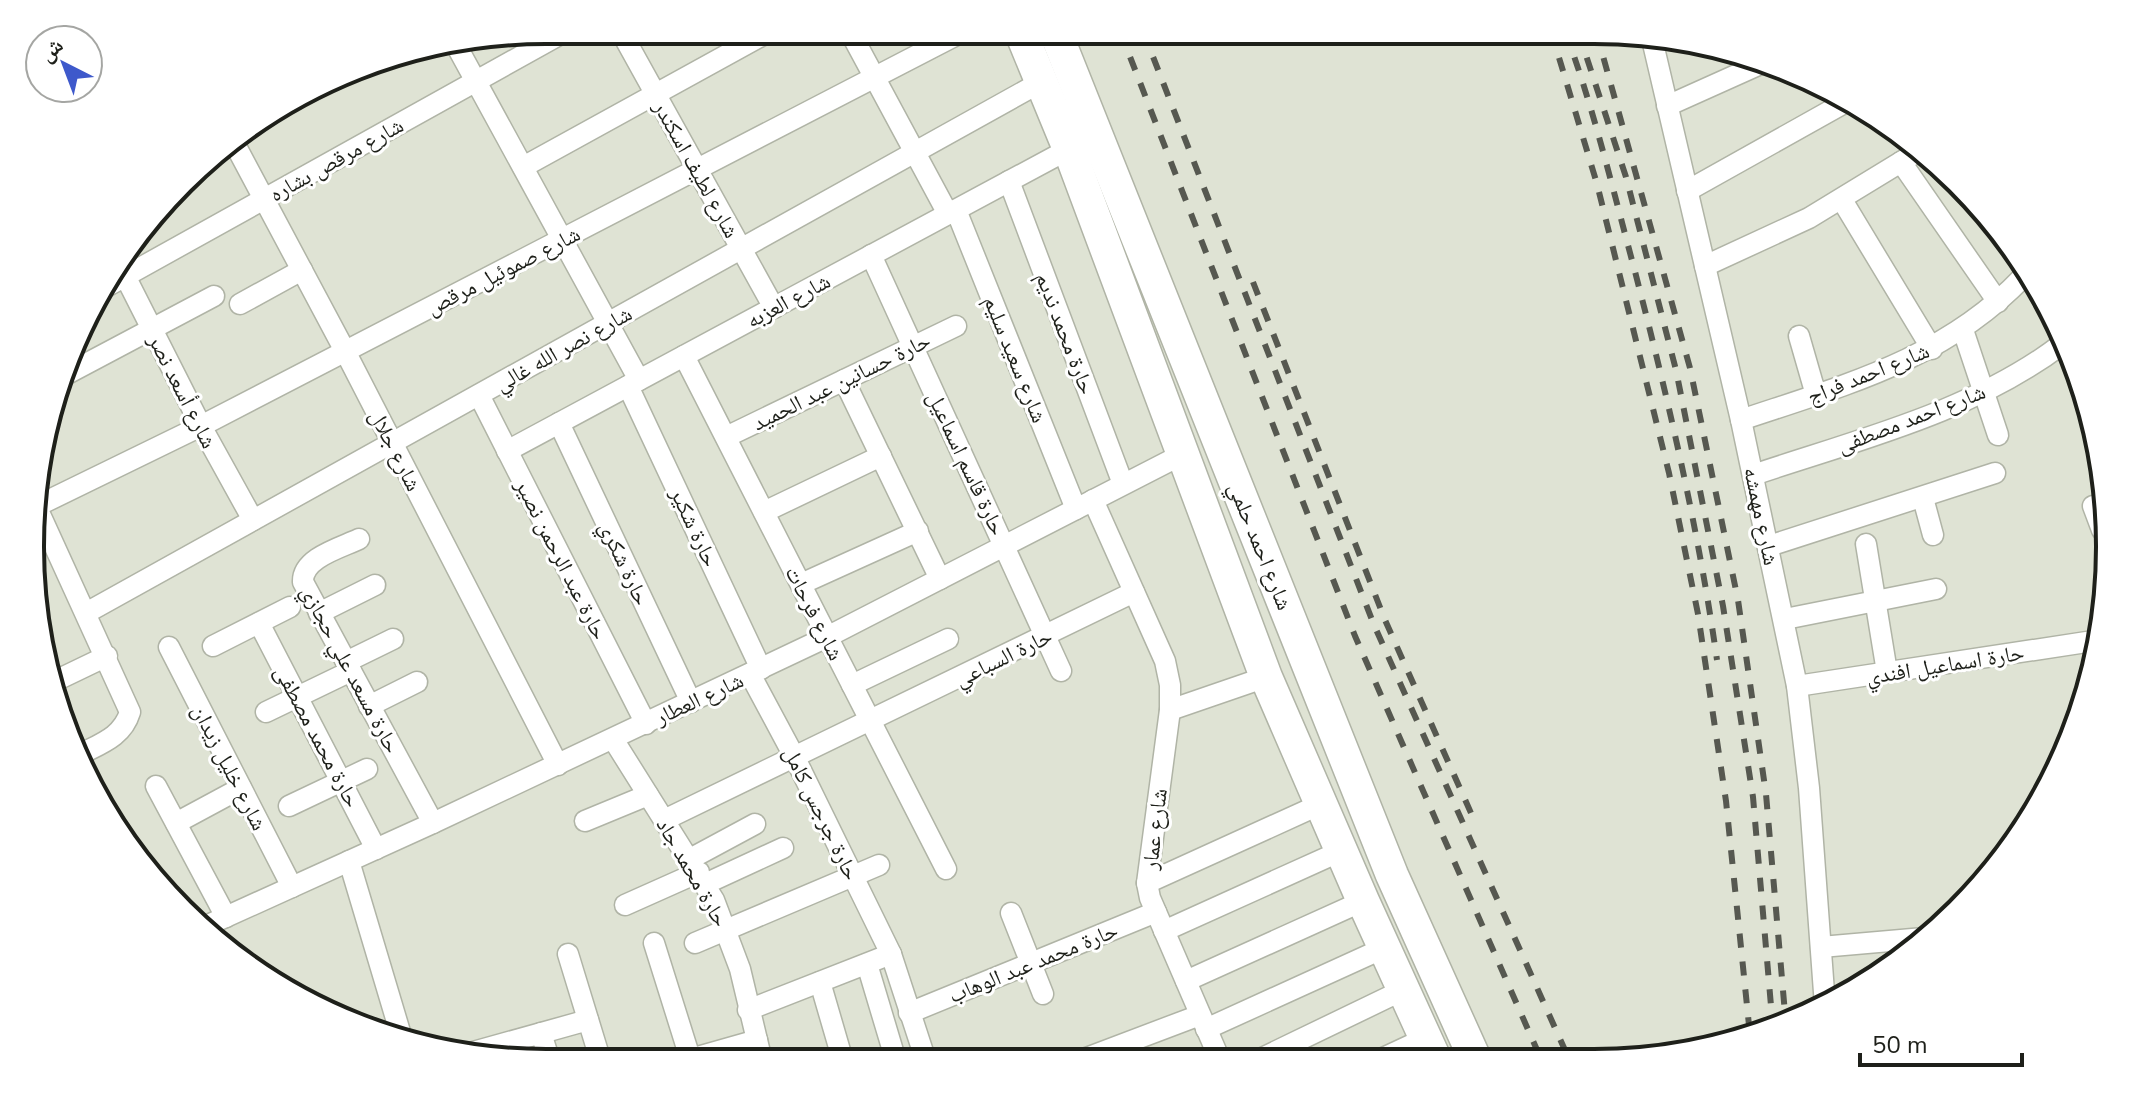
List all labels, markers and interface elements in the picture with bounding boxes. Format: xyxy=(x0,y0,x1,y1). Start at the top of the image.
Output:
north arrow xyxy=(24,24,104,104)
text: ش xyxy=(33,31,70,69)
street label: شارع لطيف اسكندر xyxy=(646,95,746,244)
street label: شارع مرقص بشاره xyxy=(264,111,409,209)
street label: شارع صموئيل مرقص xyxy=(421,219,586,323)
street label: شارع العزبه xyxy=(741,266,836,336)
street label: حارة محمد نديم xyxy=(1028,268,1102,399)
street label: شارع سعيد سليم xyxy=(976,291,1054,427)
street label: شارع نصر الله غالي xyxy=(490,299,638,400)
street label: حارة حسانين عبد الحميد xyxy=(747,326,936,438)
street label: شارع أسعد نصر xyxy=(140,328,224,454)
street label: شارع احمد فراج xyxy=(1803,336,1934,412)
street label: شارع احمد مصطفى xyxy=(1833,377,1990,461)
street label: حارة قاسم اسماعيل xyxy=(920,387,1013,540)
street label: شارع جلال xyxy=(362,404,428,496)
street label: شارع مهمشه xyxy=(1736,464,1786,568)
street label: حارة عبد الرحمن نصير xyxy=(507,473,615,645)
street label: شارع احمد حلمي xyxy=(1219,478,1299,615)
street label: حارة شكير xyxy=(662,482,725,572)
street label: حارة شكري xyxy=(590,516,657,611)
street label: شارع فرحات xyxy=(778,561,851,666)
street label: حارة مسعد علي حجازي xyxy=(292,580,407,759)
street label: حارة السباعي xyxy=(950,621,1058,696)
street label: حارة اسماعيل افندي xyxy=(1864,638,2027,694)
street label: حارة محمد مصطفى xyxy=(267,660,367,813)
street label: شارع العطار xyxy=(649,665,749,733)
street label: شارع خليل زيدان xyxy=(184,699,274,836)
street label: حارة جرجس كامل xyxy=(776,742,866,885)
street label: شارع عمار xyxy=(1135,787,1175,873)
street label: حارة محمد جاد xyxy=(649,813,735,932)
street label: حارة محمد عبد الوهاب xyxy=(944,915,1122,1011)
scale bar xyxy=(1860,1017,2022,1067)
text: 50 m xyxy=(1872,1029,1928,1061)

